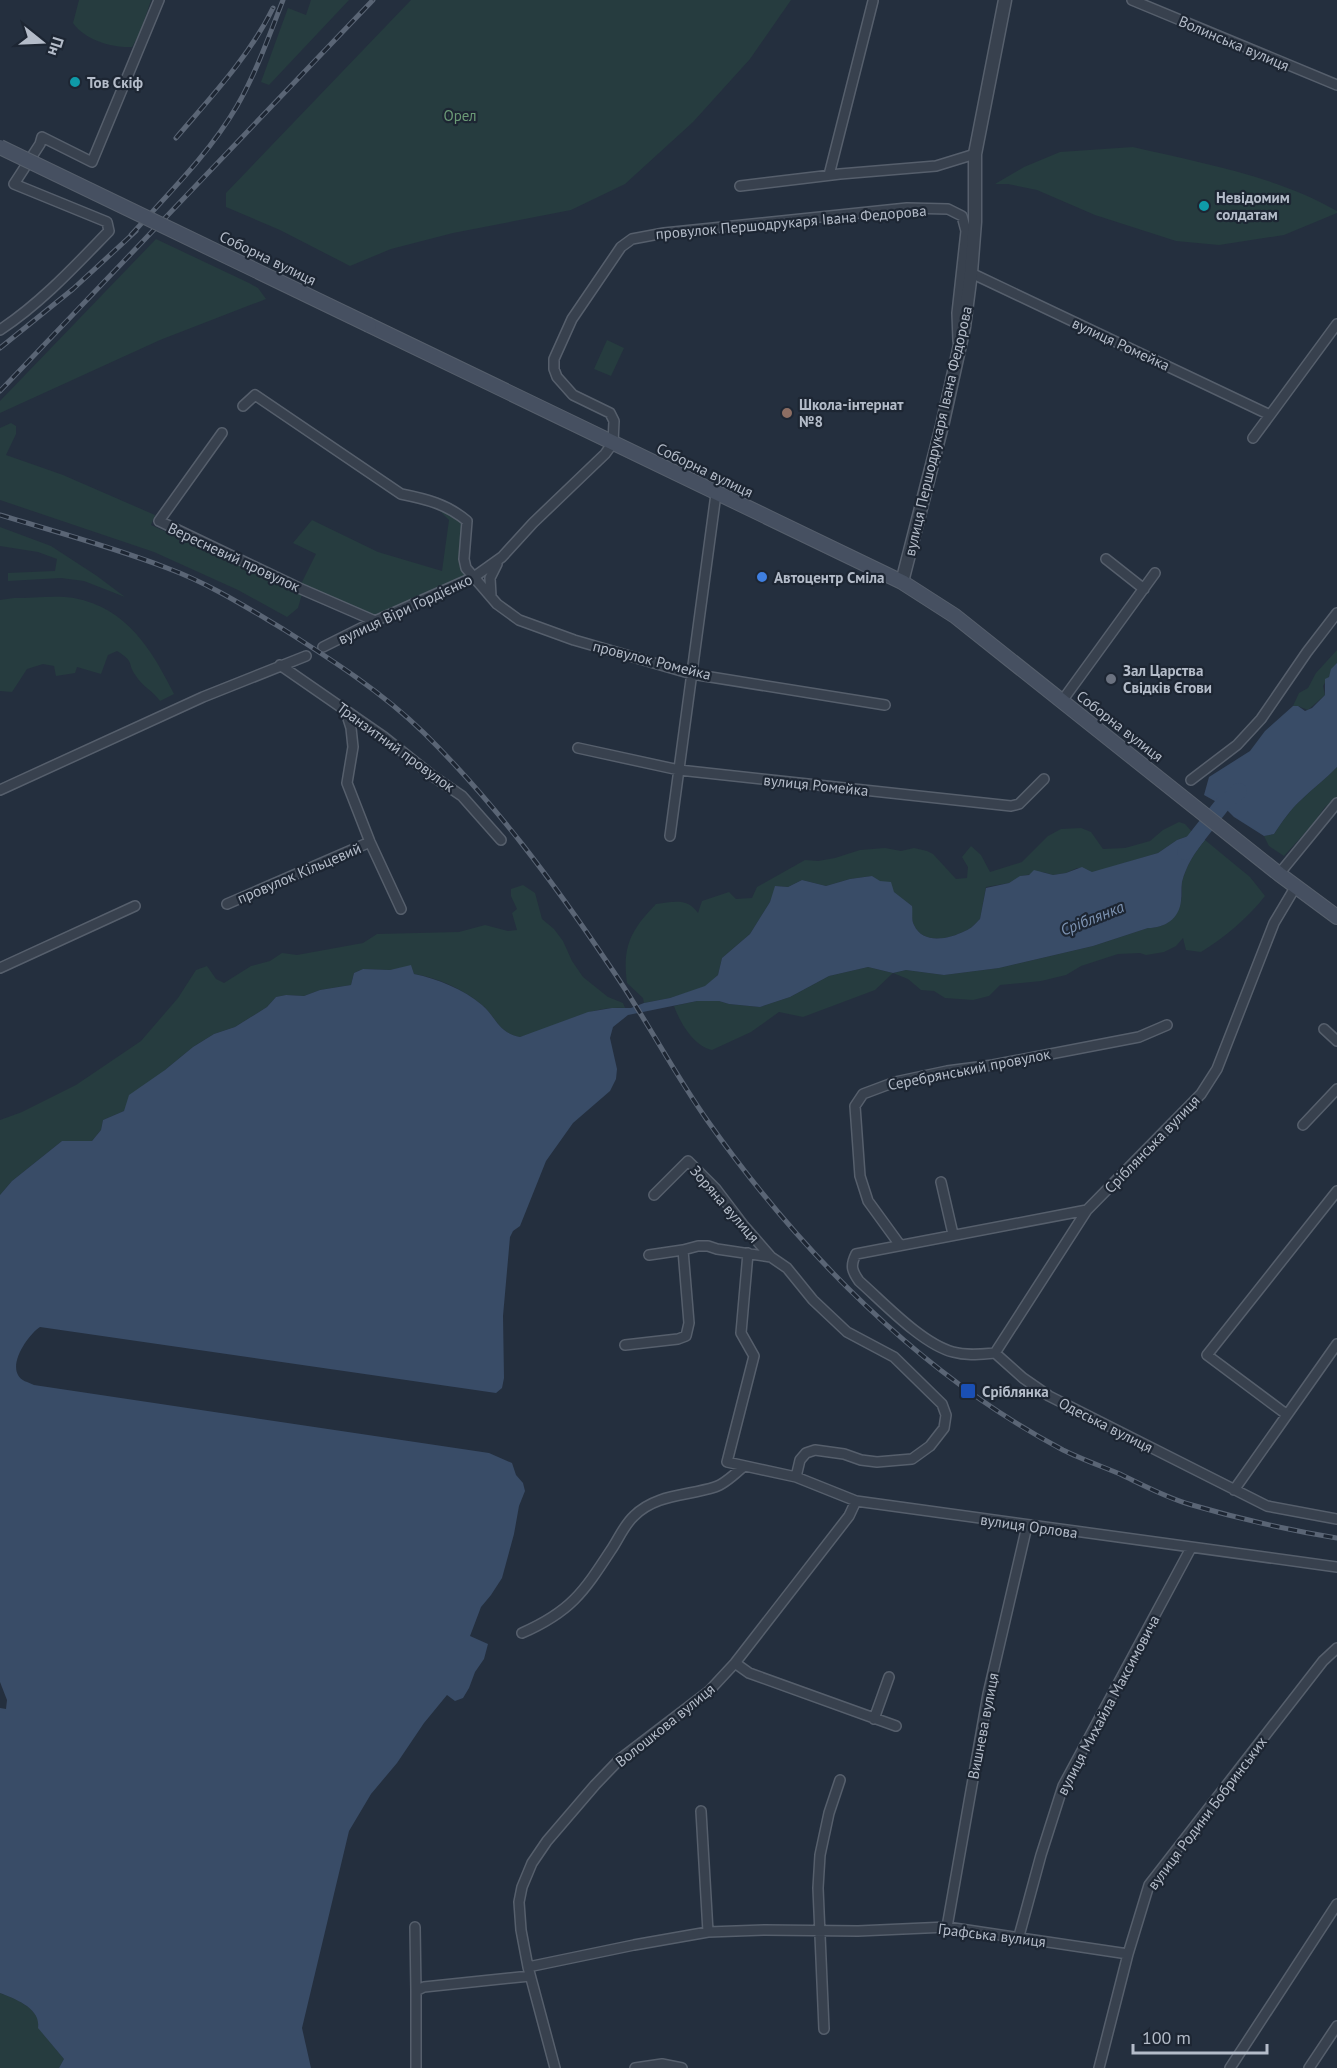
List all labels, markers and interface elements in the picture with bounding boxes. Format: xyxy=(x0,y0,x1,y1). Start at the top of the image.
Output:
street label: Волинська вулиця xyxy=(1176,11,1292,75)
north arrow xyxy=(12,12,72,72)
text: Пн xyxy=(44,35,69,59)
place label: Тов Скіф xyxy=(87,73,144,92)
marker: Тов Скіф xyxy=(68,75,82,89)
park label: Орел xyxy=(443,106,477,125)
place label: Невідомим солдатам xyxy=(1216,188,1290,224)
marker: Невідомим солдатам xyxy=(1197,199,1211,213)
street label: провулок Першодрукаря Івана Федорова xyxy=(655,201,927,243)
street label: Соборна вулиця xyxy=(217,226,319,290)
street label: вулиця Першодрукаря Івана Федорова xyxy=(900,304,976,558)
street label: вулиця Ромейка xyxy=(1069,313,1173,375)
place label: Школа-інтернат №8 xyxy=(799,395,904,431)
marker: Школа-інтернат №8 xyxy=(780,406,794,420)
street label: Соборна вулиця xyxy=(654,438,756,502)
street label: Вересневий провулок xyxy=(165,518,304,596)
place label: Автоцентр Сміла xyxy=(774,568,884,587)
street label: вулиця Віри Гордієнко xyxy=(335,570,475,648)
marker: Автоцентр Сміла xyxy=(755,570,769,584)
street label: провулок Ромейка xyxy=(591,636,713,684)
place label: Зал Царства Свідків Єгови xyxy=(1123,661,1212,697)
marker: Зал Царства Свідків Єгови xyxy=(1104,672,1118,686)
street label: Соборна вулиця xyxy=(1073,686,1167,766)
street label: Транзитний провулок xyxy=(333,698,459,797)
street label: вулиця Ромейка xyxy=(763,770,869,800)
street label: провулок Кільцевий xyxy=(234,838,364,908)
water label: Сріблянка xyxy=(1057,896,1127,940)
street label: Серебрянський провулок xyxy=(886,1044,1053,1094)
street label: Сріблянська вулиця xyxy=(1100,1091,1204,1197)
street label: Зоряна вулиця xyxy=(686,1161,764,1247)
marker: Сріблянка xyxy=(959,1382,977,1400)
place label: Сріблянка xyxy=(982,1382,1049,1401)
street label: Одеська вулиця xyxy=(1056,1393,1156,1457)
street label: вулиця Орлова xyxy=(979,1510,1079,1542)
street label: вулиця Михайла Максимовича xyxy=(1052,1612,1164,1798)
street label: Вишнева вулиця xyxy=(963,1671,1003,1781)
street label: Волошкова вулиця xyxy=(611,1679,719,1771)
street label: вулиця Родини Бобринських xyxy=(1143,1732,1271,1894)
street label: Графська вулиця xyxy=(937,1919,1047,1951)
scale bar xyxy=(1133,2017,1266,2055)
text: 100 m xyxy=(1142,2026,1191,2049)

